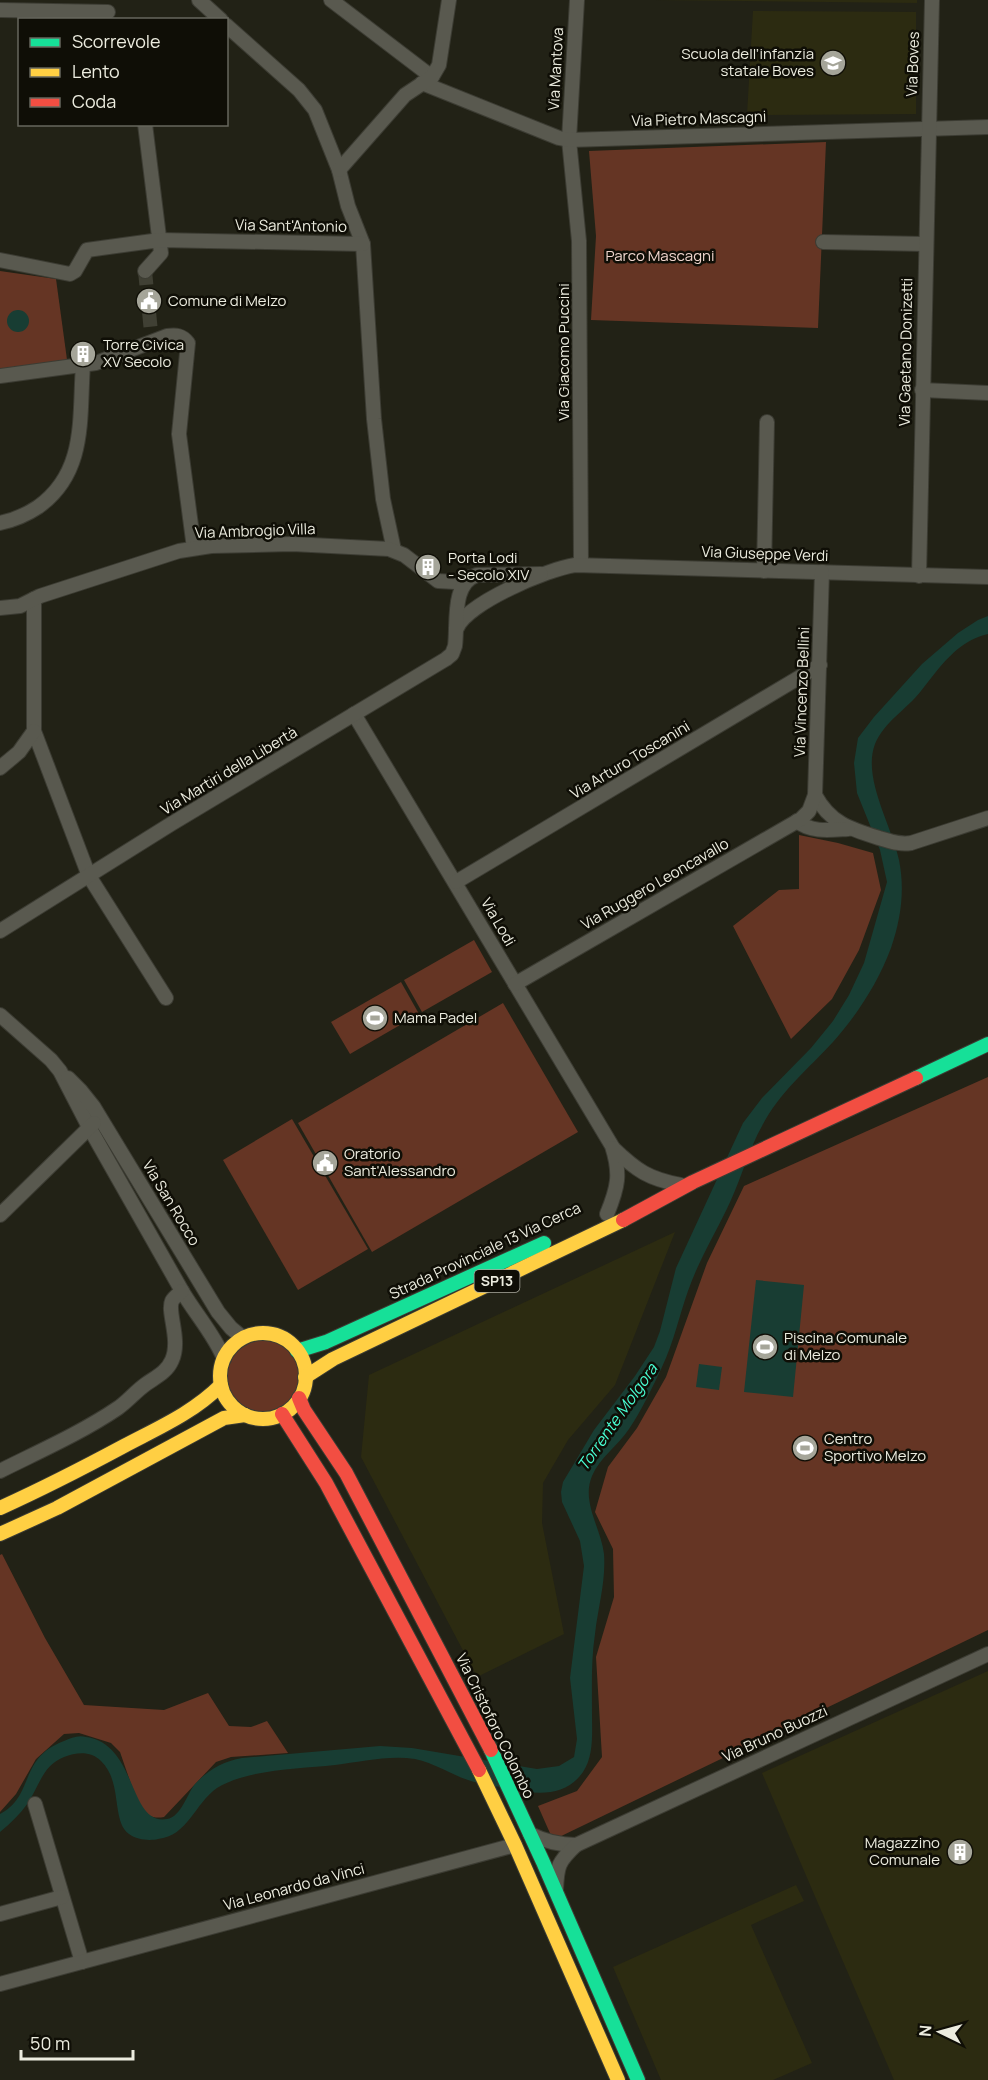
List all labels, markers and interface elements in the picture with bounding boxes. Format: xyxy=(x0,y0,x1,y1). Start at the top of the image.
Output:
legend xyxy=(18,18,228,126)
street label: Via Mantova xyxy=(543,27,568,111)
text: Scorrevole xyxy=(72,29,161,53)
street label: Via Boves xyxy=(901,31,924,97)
place label: Scuola dell’infanzia statale Boves xyxy=(681,43,814,81)
school or university icon: Scuola dell’infanzia statale Boves xyxy=(818,48,848,78)
text: Lento xyxy=(72,59,120,83)
text: Coda xyxy=(72,89,116,113)
street label: Via Pietro Mascagni xyxy=(631,106,767,131)
street label: Via Sant'Antonio xyxy=(235,214,347,237)
park label: Parco Mascagni xyxy=(606,245,714,266)
street label: Via Gaetano Donizetti xyxy=(894,278,917,426)
street label: Via Giacomo Puccini xyxy=(553,283,574,421)
public building icon: Comune di Melzo xyxy=(134,286,164,316)
place label: Comune di Melzo xyxy=(168,290,286,311)
place label: Torre Civica XV Secolo xyxy=(103,334,184,372)
building icon: Torre Civica XV Secolo xyxy=(68,339,98,369)
street label: Via Ambrogio Villa xyxy=(194,518,316,543)
street label: Via Giuseppe Verdi xyxy=(701,541,829,566)
place label: Porta Lodi - Secolo XIV xyxy=(448,547,529,585)
building icon: Porta Lodi - Secolo XIV xyxy=(413,552,443,582)
street label: Via Vincenzo Bellini xyxy=(789,626,814,757)
street label: Via Arturo Toscanini xyxy=(566,715,694,804)
street label: Via Martiri della Libertà xyxy=(157,721,301,820)
street label: Via Ruggero Leoncavallo xyxy=(577,833,733,935)
street label: Via Lodi xyxy=(476,894,521,950)
sports icon: Mama Padel xyxy=(360,1003,390,1033)
place label: Mama Padel xyxy=(394,1007,477,1028)
place label: Oratorio Sant'Alessandro xyxy=(344,1143,456,1181)
public building icon: Oratorio Sant'Alessandro xyxy=(310,1148,340,1178)
street label: Via San Rocco xyxy=(138,1156,205,1250)
street label: Strada Provinciale 13 Via Cerca xyxy=(386,1197,584,1304)
road number: SP13 xyxy=(474,1270,520,1292)
place label: Piscina Comunale di Melzo xyxy=(784,1327,907,1365)
sports icon: Piscina Comunale di Melzo xyxy=(750,1332,780,1362)
water label: Torrente Molgora xyxy=(572,1358,663,1475)
place label: Centro Sportivo Melzo xyxy=(824,1428,926,1466)
sports icon: Centro Sportivo Melzo xyxy=(790,1433,820,1463)
street label: Via Cristoforo Colombo xyxy=(451,1650,540,1802)
street label: Via Bruno Buozzi xyxy=(719,1700,831,1767)
place label: Magazzino Comunale xyxy=(865,1832,940,1870)
building icon: Magazzino Comunale xyxy=(945,1837,975,1867)
street label: Via Leonardo da Vinci xyxy=(221,1858,367,1915)
north arrow xyxy=(910,2002,970,2062)
scale bar xyxy=(21,2023,134,2061)
text: N xyxy=(914,2024,937,2037)
text: 50 m xyxy=(30,2031,70,2055)

